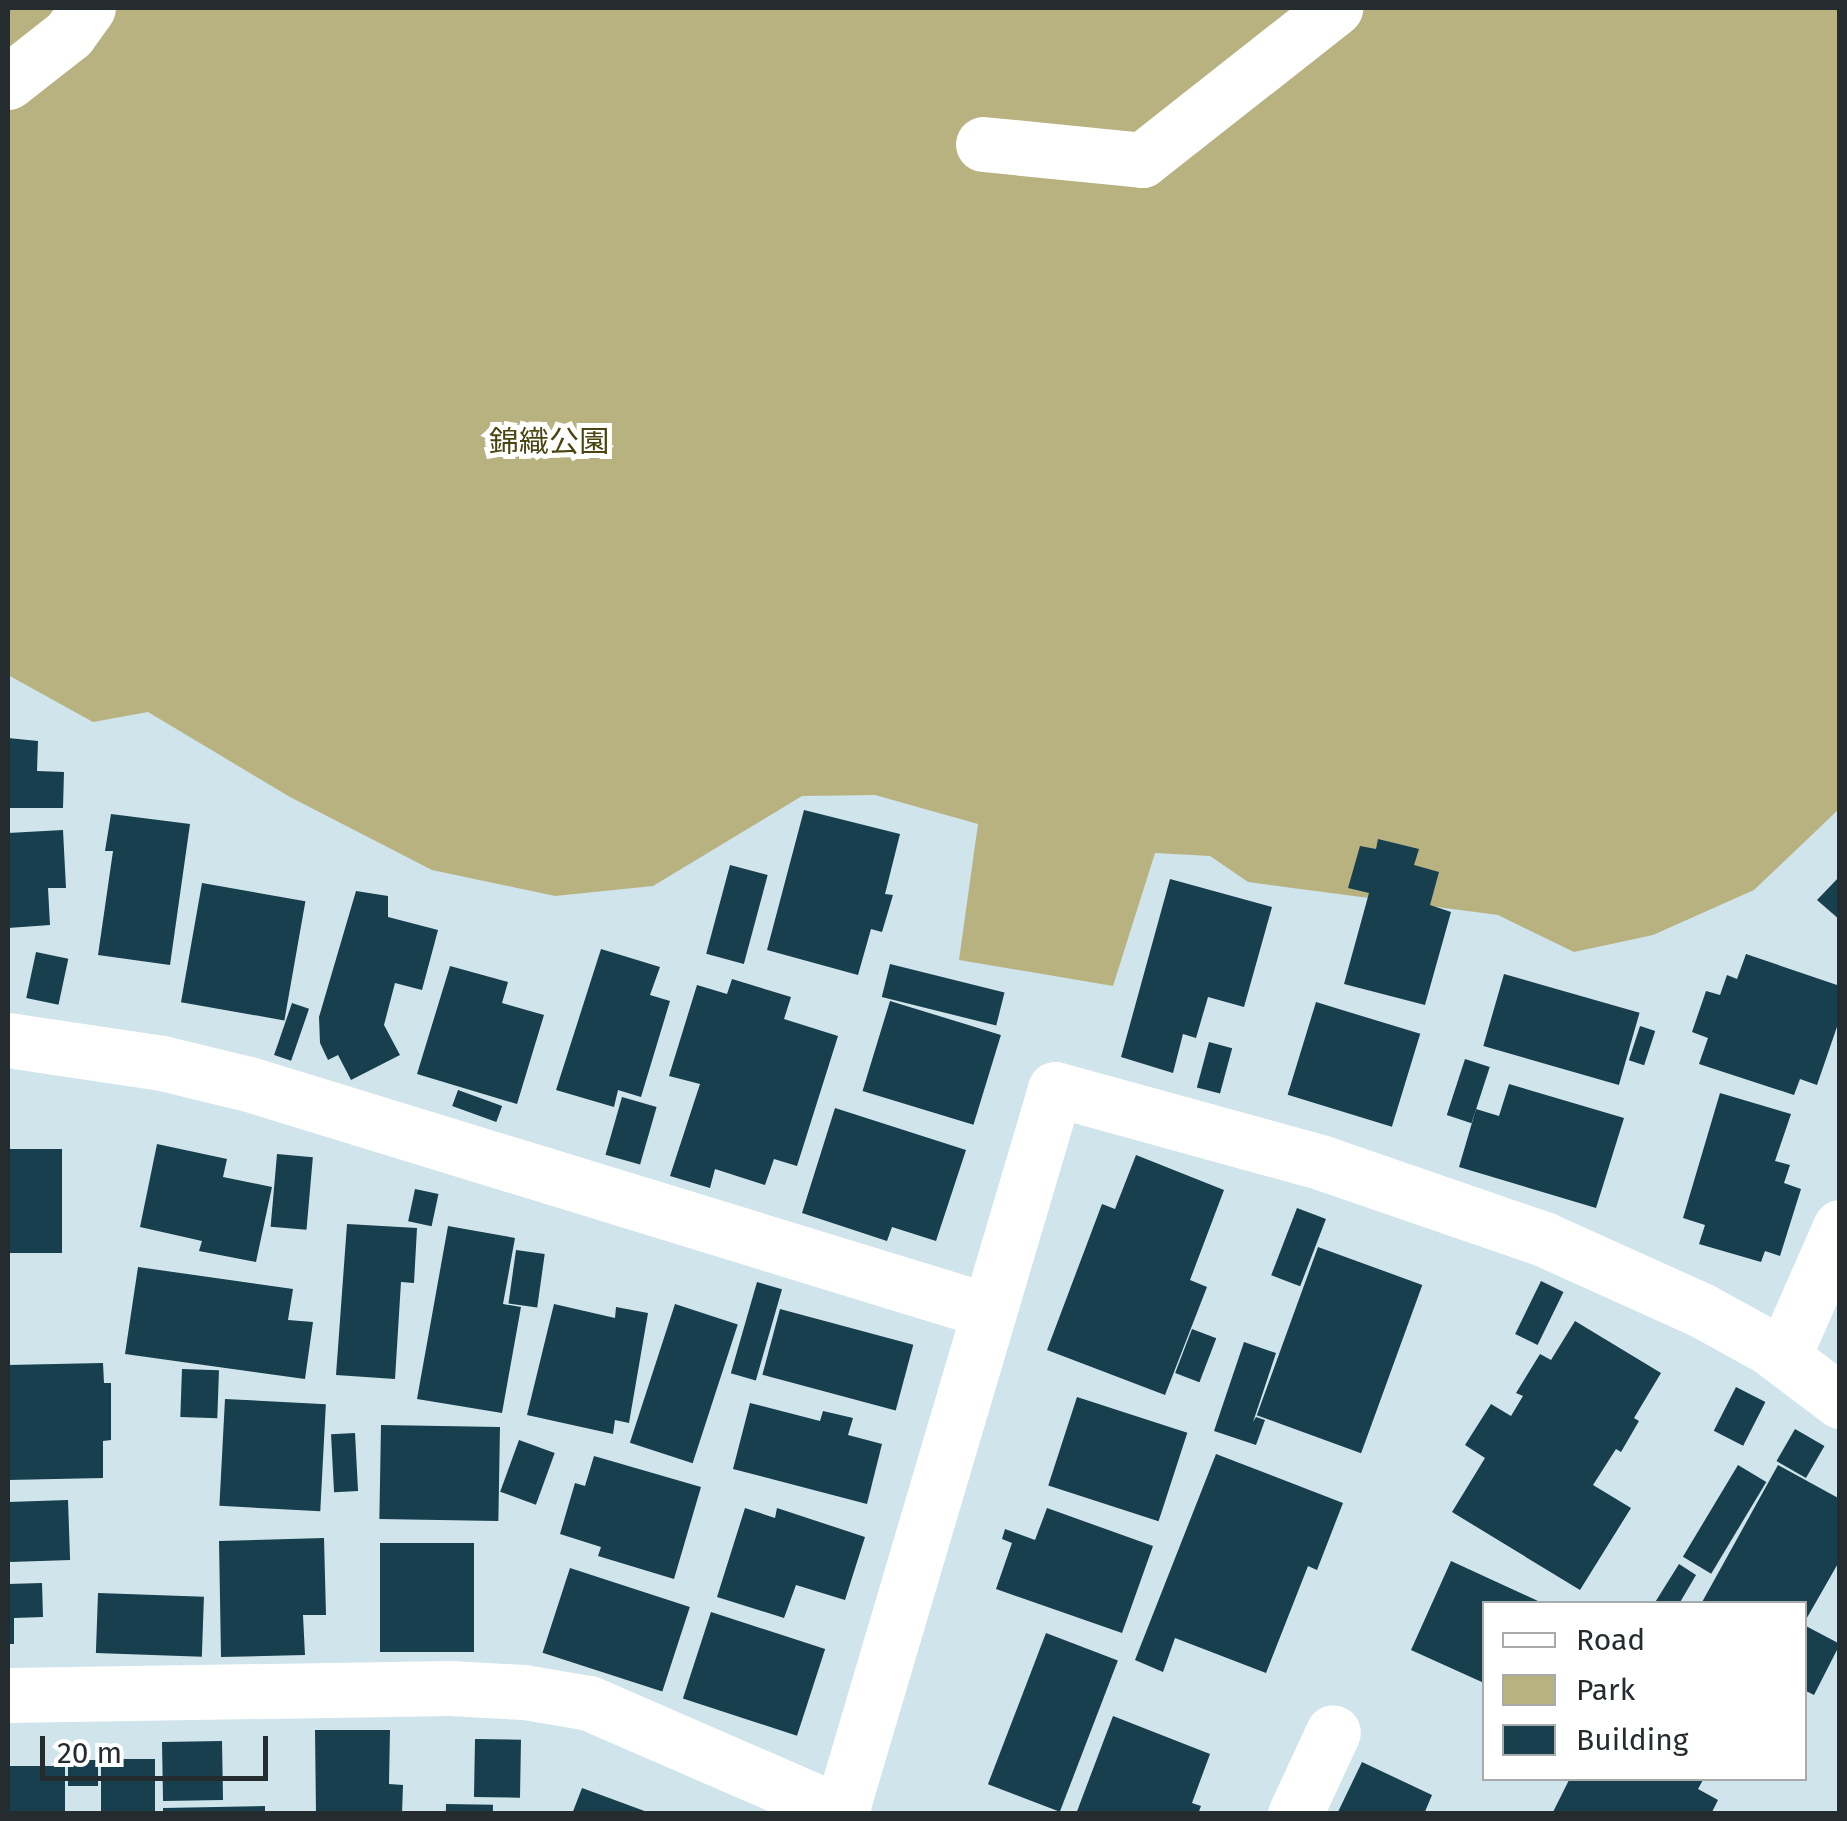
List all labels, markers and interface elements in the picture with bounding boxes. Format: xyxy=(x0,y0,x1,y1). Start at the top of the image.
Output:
park label: 錦織公園 xyxy=(489,424,609,460)
legend xyxy=(1482,1601,1807,1781)
text: Road xyxy=(1576,1622,1645,1658)
text: Park xyxy=(1576,1672,1635,1708)
scale bar xyxy=(45,1716,272,1778)
text: Building xyxy=(1576,1722,1688,1758)
text: 20 m xyxy=(57,1735,122,1771)

